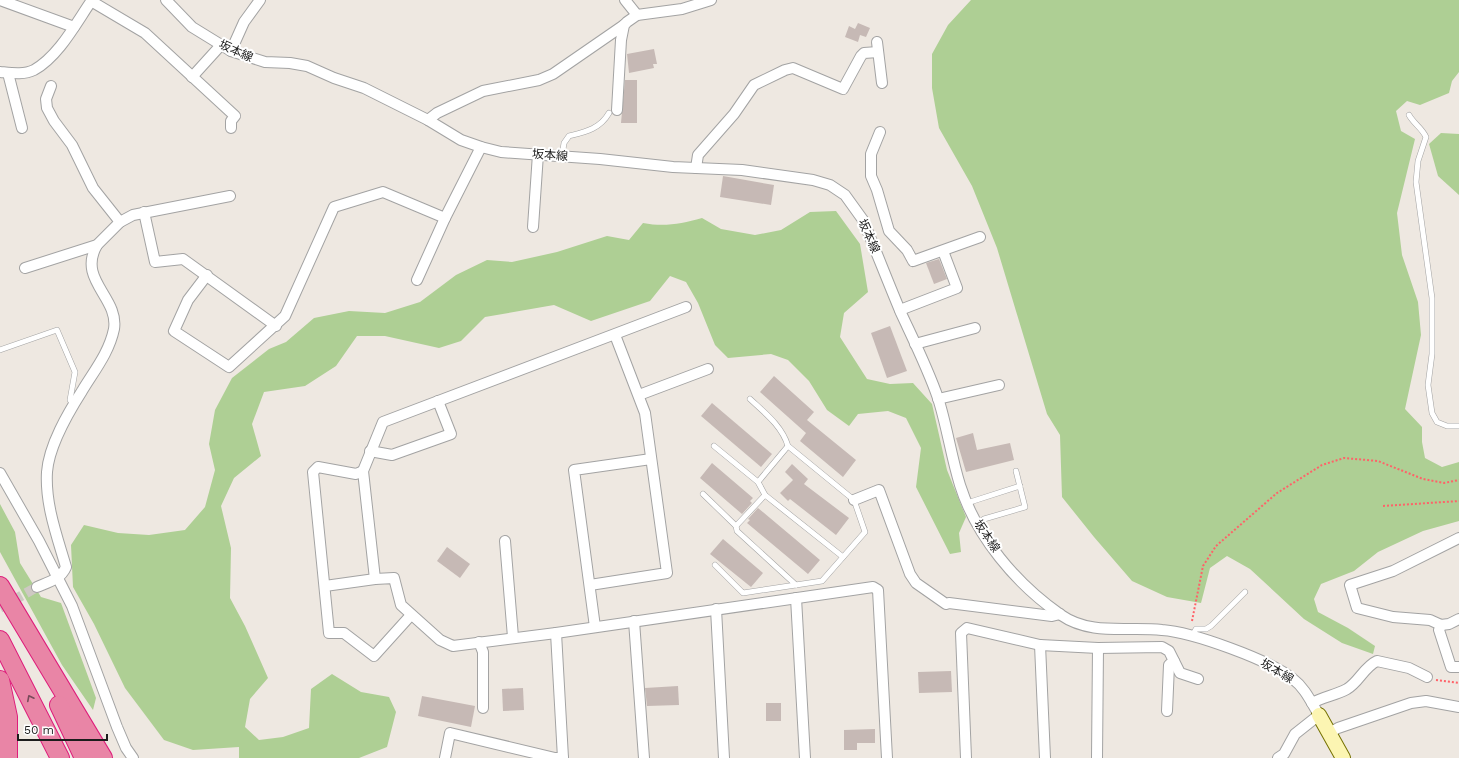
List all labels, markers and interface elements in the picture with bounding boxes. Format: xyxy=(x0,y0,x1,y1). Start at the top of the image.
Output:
street label: 坂本線 xyxy=(217,37,255,65)
street label: 坂本線 xyxy=(532,147,568,163)
street label: 坂本線 xyxy=(855,217,883,255)
street label: 坂本線 xyxy=(971,517,1003,555)
street label: 坂本線 xyxy=(1258,656,1296,686)
one-way arrow xyxy=(27,695,35,702)
scale bar xyxy=(18,716,107,742)
text: 50 m xyxy=(24,723,54,737)

